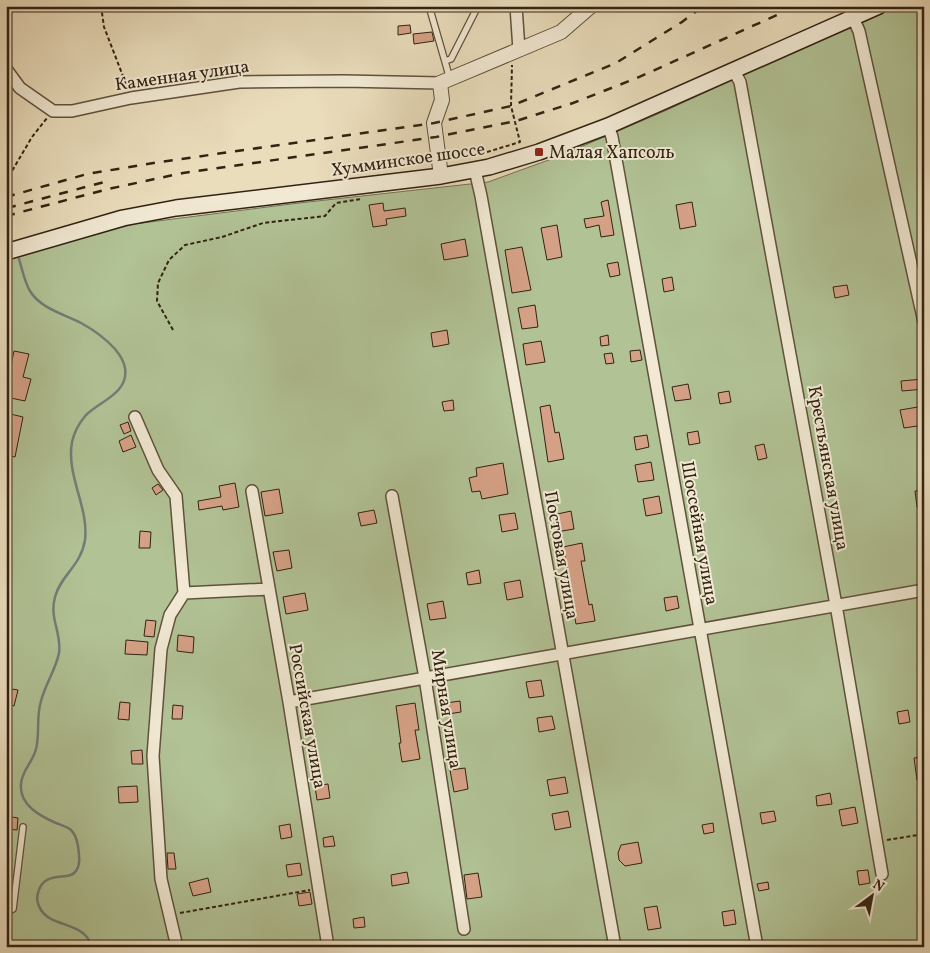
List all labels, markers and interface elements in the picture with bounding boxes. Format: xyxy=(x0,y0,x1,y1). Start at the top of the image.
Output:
street label: Каменная улица xyxy=(113,55,251,98)
street label: Хумминское шоссе xyxy=(330,137,487,184)
place label: Малая Хапсоль xyxy=(549,141,674,166)
marker: Малая Хапсоль xyxy=(533,146,545,158)
street label: Крестьянская улица xyxy=(801,384,854,553)
street label: Шоссейная улица xyxy=(674,459,723,607)
street label: Постовая улица xyxy=(537,489,584,622)
street label: Российская улица xyxy=(281,642,332,791)
street label: Мирная улица xyxy=(424,648,467,771)
north arrow xyxy=(848,870,898,920)
text: N xyxy=(869,875,887,897)

